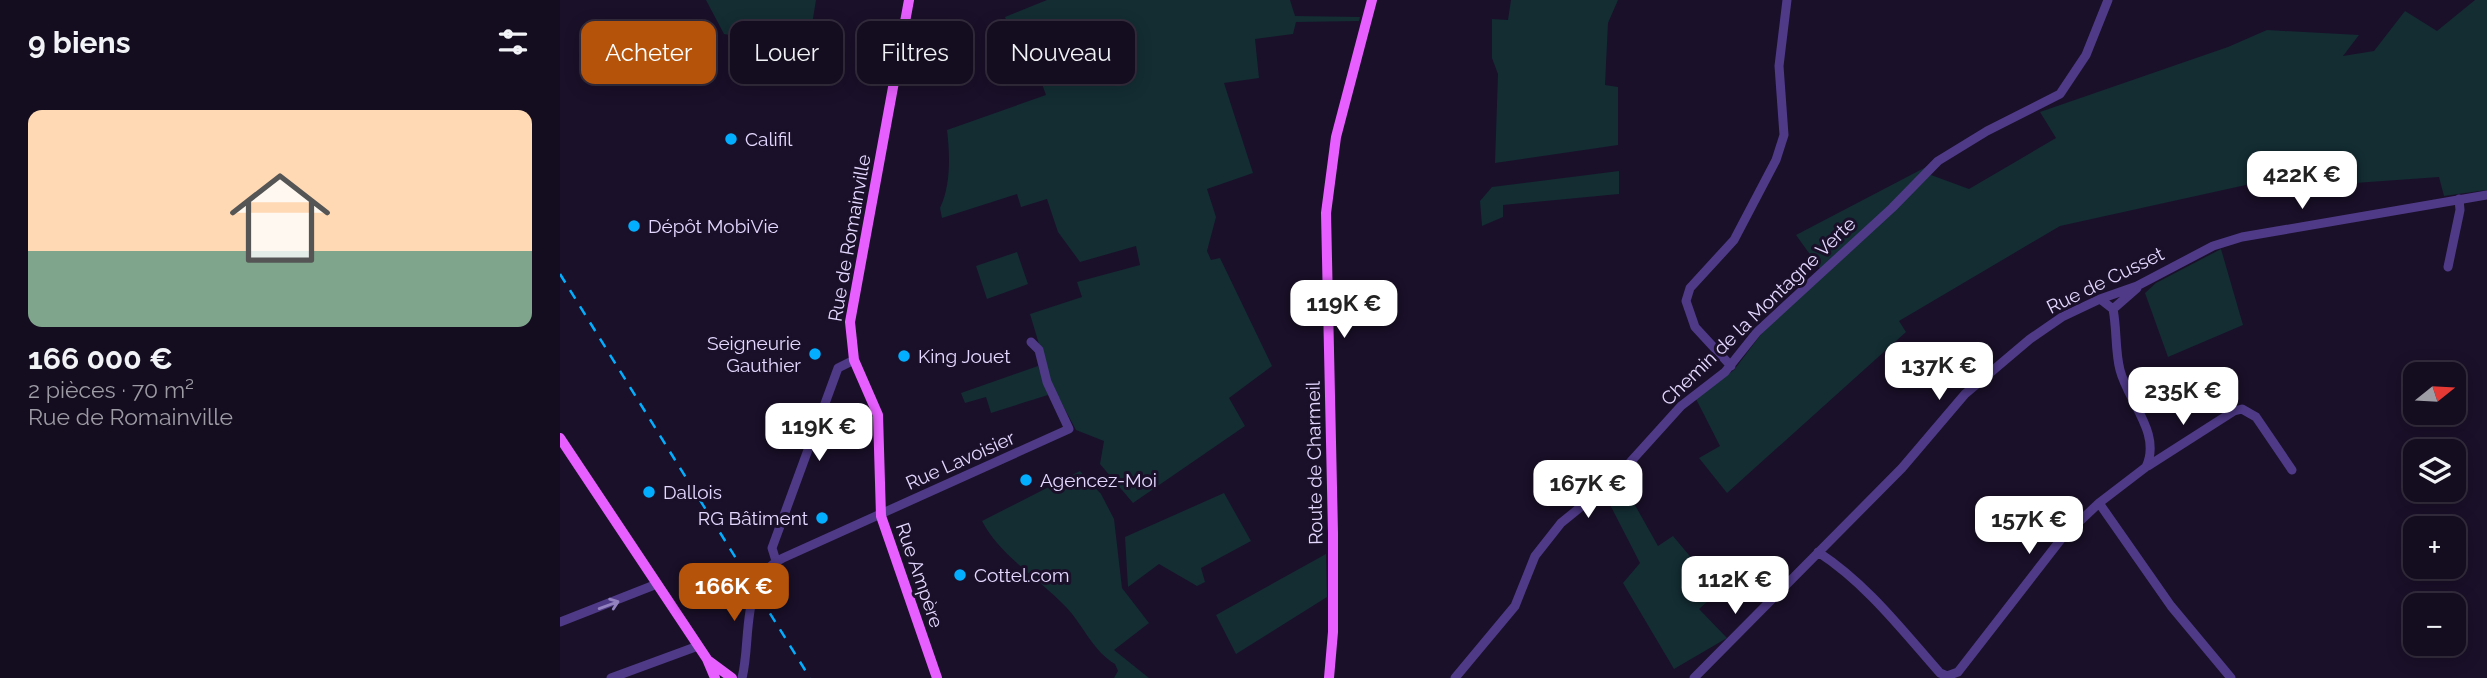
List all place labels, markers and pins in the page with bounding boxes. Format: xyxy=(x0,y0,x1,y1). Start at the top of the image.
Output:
place label: Califil xyxy=(745,128,793,150)
marker: Califil xyxy=(723,131,739,147)
pin: 422K € xyxy=(2245,152,2359,211)
place label: Dépôt MobiVie xyxy=(648,215,779,237)
marker: Dépôt MobiVie xyxy=(626,218,642,234)
pin: 119K € xyxy=(1287,280,1401,340)
place label: Seigneurie Gauthier xyxy=(707,332,801,376)
pin: 137K € xyxy=(1882,342,1996,402)
place label: King Jouet xyxy=(918,345,1011,367)
marker: Seigneurie Gauthier xyxy=(807,346,823,362)
marker: King Jouet xyxy=(896,348,912,364)
pin: 235K € xyxy=(2126,368,2240,427)
pin: 119K € xyxy=(762,404,876,463)
pin: 167K € xyxy=(1531,461,1645,520)
place label: Agencez-Moi xyxy=(1040,469,1157,491)
marker: Agencez-Moi xyxy=(1018,472,1034,488)
place label: Dallois xyxy=(663,481,722,503)
marker: Dallois xyxy=(641,484,657,500)
pin: 157K € xyxy=(1972,496,2086,556)
place label: RG Bâtiment xyxy=(698,507,809,529)
marker: RG Bâtiment xyxy=(814,510,830,526)
pin: 112K € xyxy=(1678,556,1792,616)
pin: 166K € xyxy=(677,564,791,623)
place label: Cottel.com xyxy=(974,564,1069,586)
marker: Cottel.com xyxy=(952,567,968,583)

